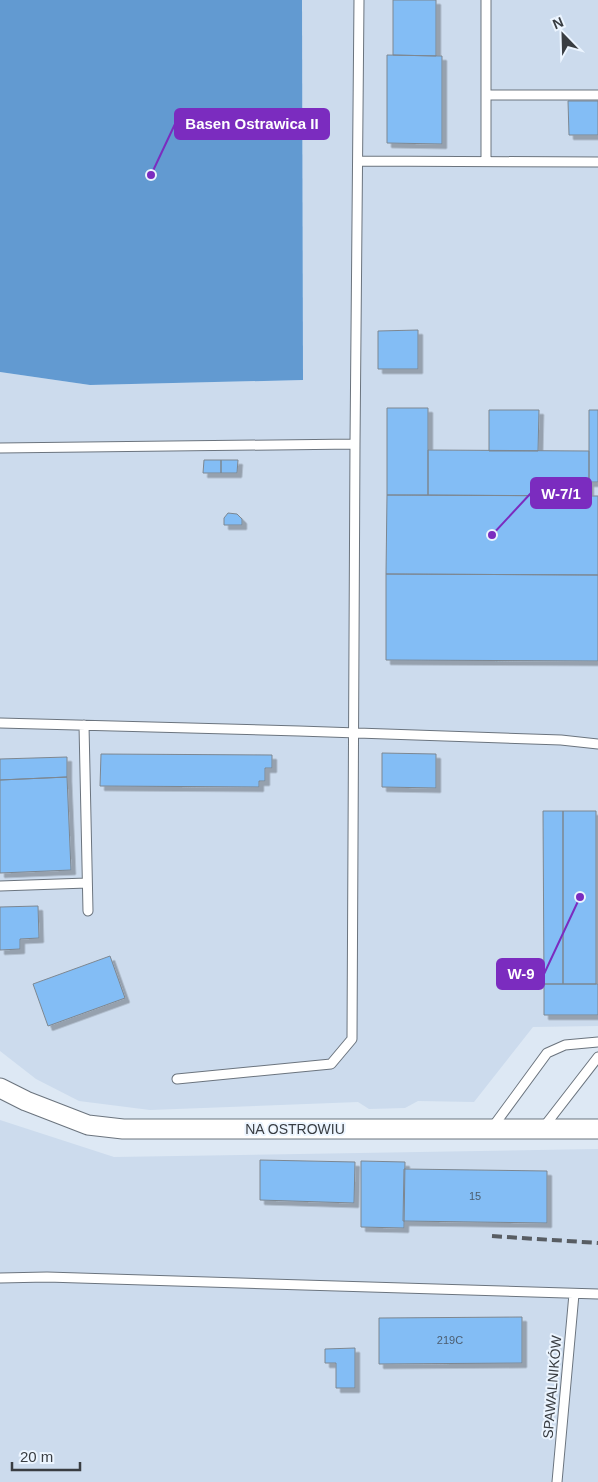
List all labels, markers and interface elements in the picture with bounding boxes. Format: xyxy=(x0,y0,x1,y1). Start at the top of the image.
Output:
north arrow xyxy=(538,10,588,60)
text: N xyxy=(550,14,566,32)
callout: Basen Ostrawica II xyxy=(175,109,329,139)
text: Basen Ostrawica II xyxy=(185,115,319,132)
callout: W-7/1 xyxy=(531,478,591,508)
text: W-7/1 xyxy=(541,485,581,502)
callout: W-9 xyxy=(497,959,544,989)
text: W-9 xyxy=(507,965,535,982)
street label: NA OSTROWIU xyxy=(245,1121,345,1137)
house number: 15 xyxy=(469,1190,481,1202)
house number: 219C xyxy=(437,1334,463,1346)
street label: SPAWALNIKÓW xyxy=(540,1334,565,1439)
scale bar xyxy=(12,1440,80,1472)
text: 20 m xyxy=(20,1448,53,1465)

